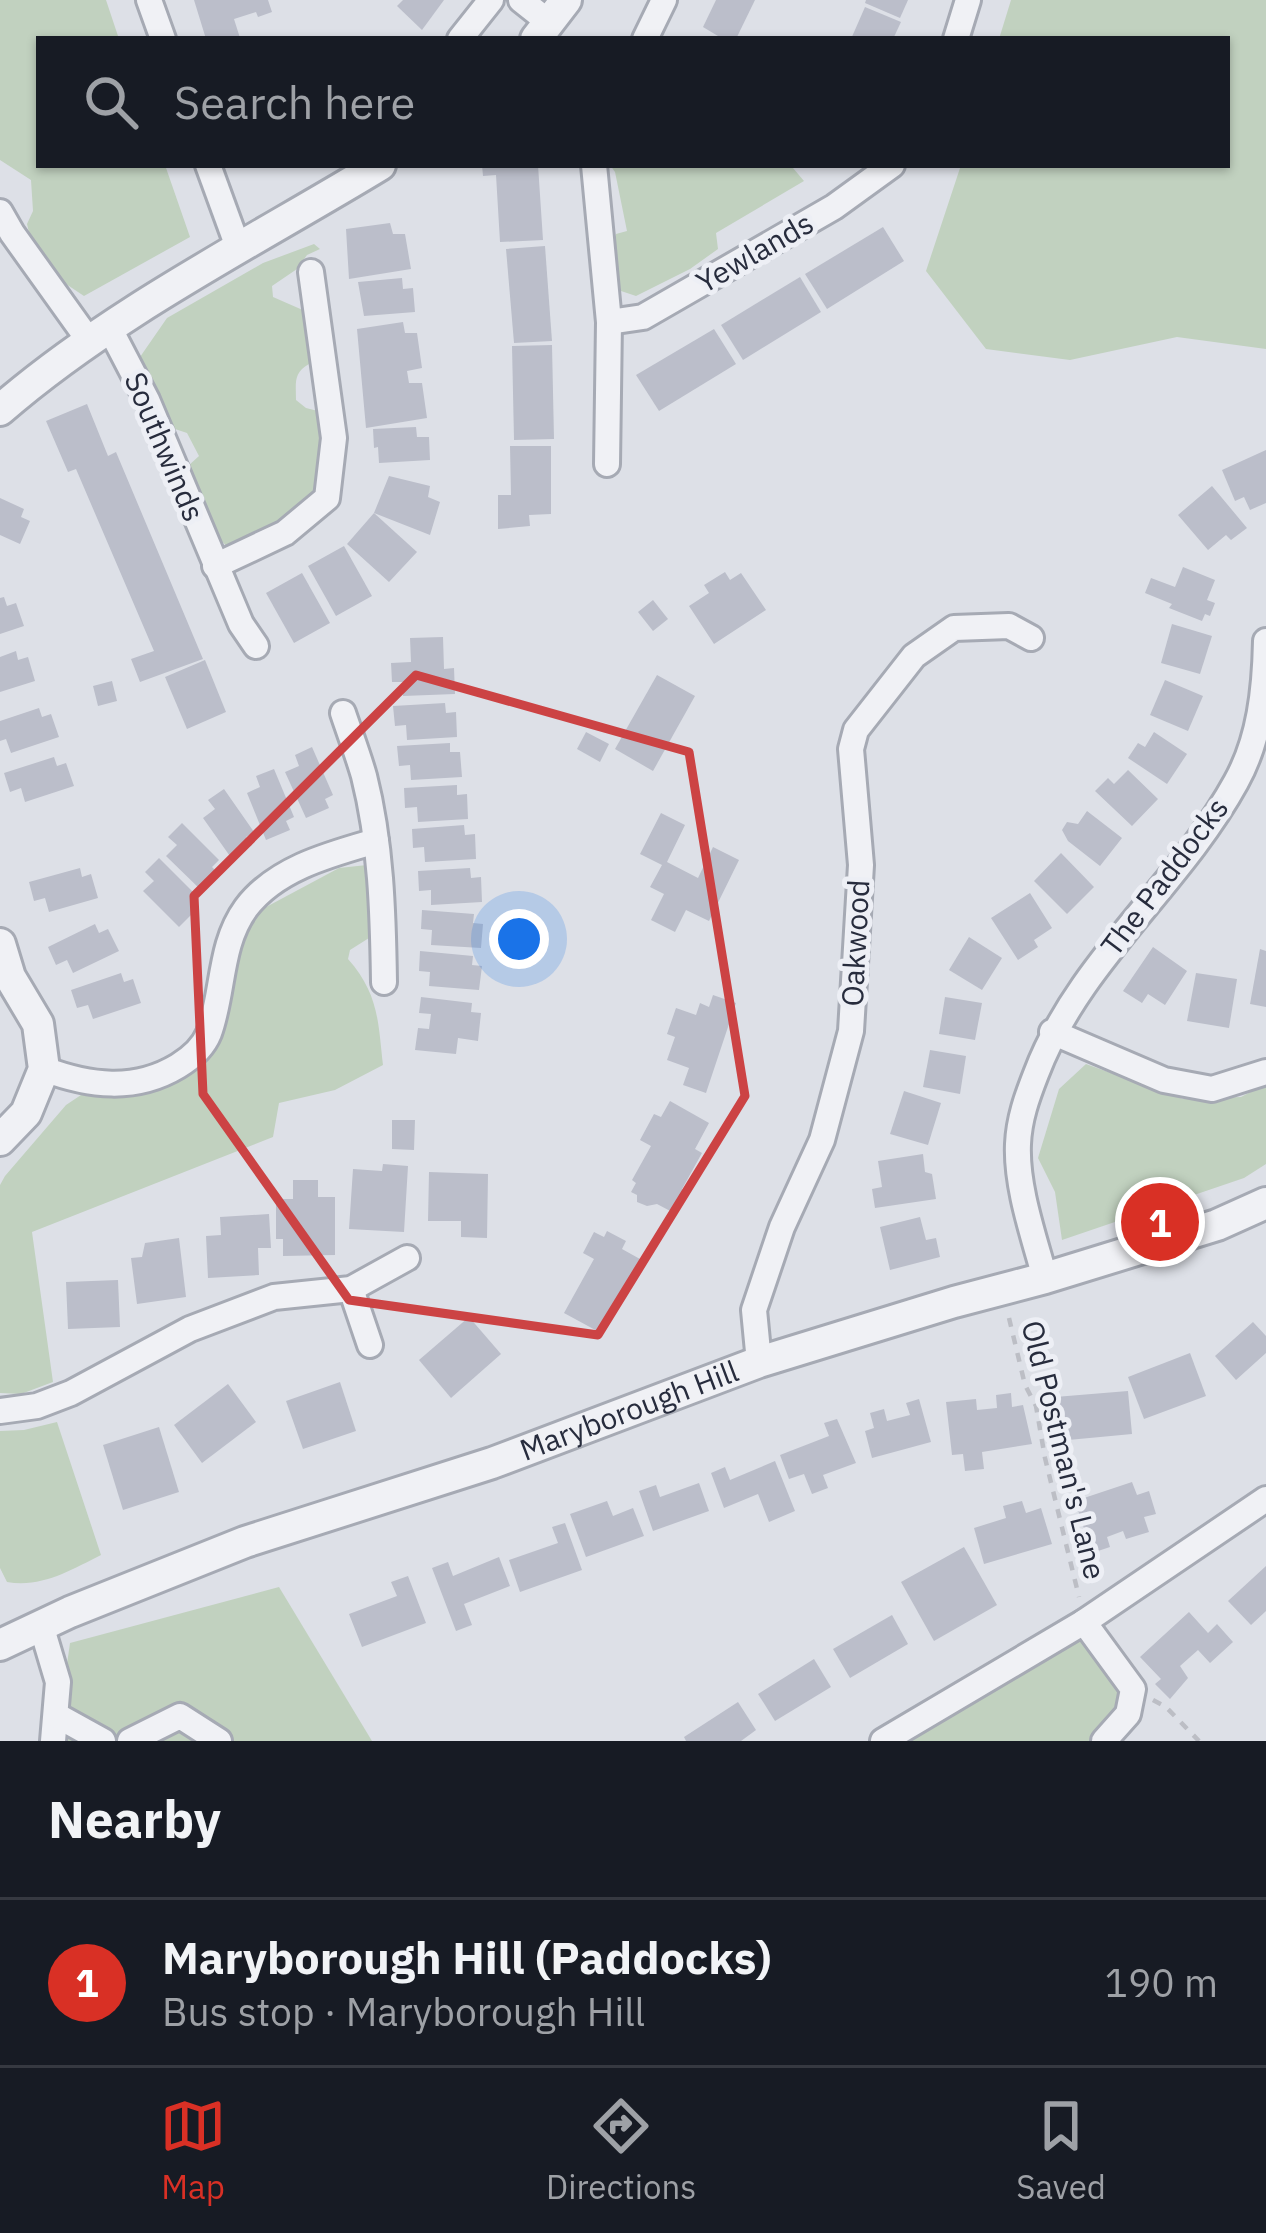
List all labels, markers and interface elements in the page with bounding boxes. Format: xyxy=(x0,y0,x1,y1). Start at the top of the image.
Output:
search box xyxy=(36,36,1230,168)
icon: search xyxy=(78,69,144,135)
text: Search here xyxy=(174,73,415,131)
street label: Yewlands xyxy=(689,203,820,301)
street label: Southwinds xyxy=(117,366,214,527)
street label: The Paddocks xyxy=(1092,789,1236,963)
street label: Oakwood xyxy=(832,879,877,1007)
your location xyxy=(489,909,549,969)
pin: 1 xyxy=(1121,1177,1199,1267)
street label: Old Postman's Lane xyxy=(1013,1316,1115,1583)
street label: Maryborough Hill xyxy=(514,1351,743,1469)
text: Nearby xyxy=(48,1786,221,1852)
text: Maryborough Hill (Paddocks) xyxy=(162,1928,772,1986)
text: 1 xyxy=(75,1957,99,2008)
text: 190 m xyxy=(1105,1957,1218,2008)
text: Bus stop · Maryborough Hill xyxy=(162,1986,645,2037)
tab: Map xyxy=(160,2093,226,2208)
tab: Directions xyxy=(546,2093,696,2208)
tab: Saved xyxy=(1016,2093,1106,2208)

